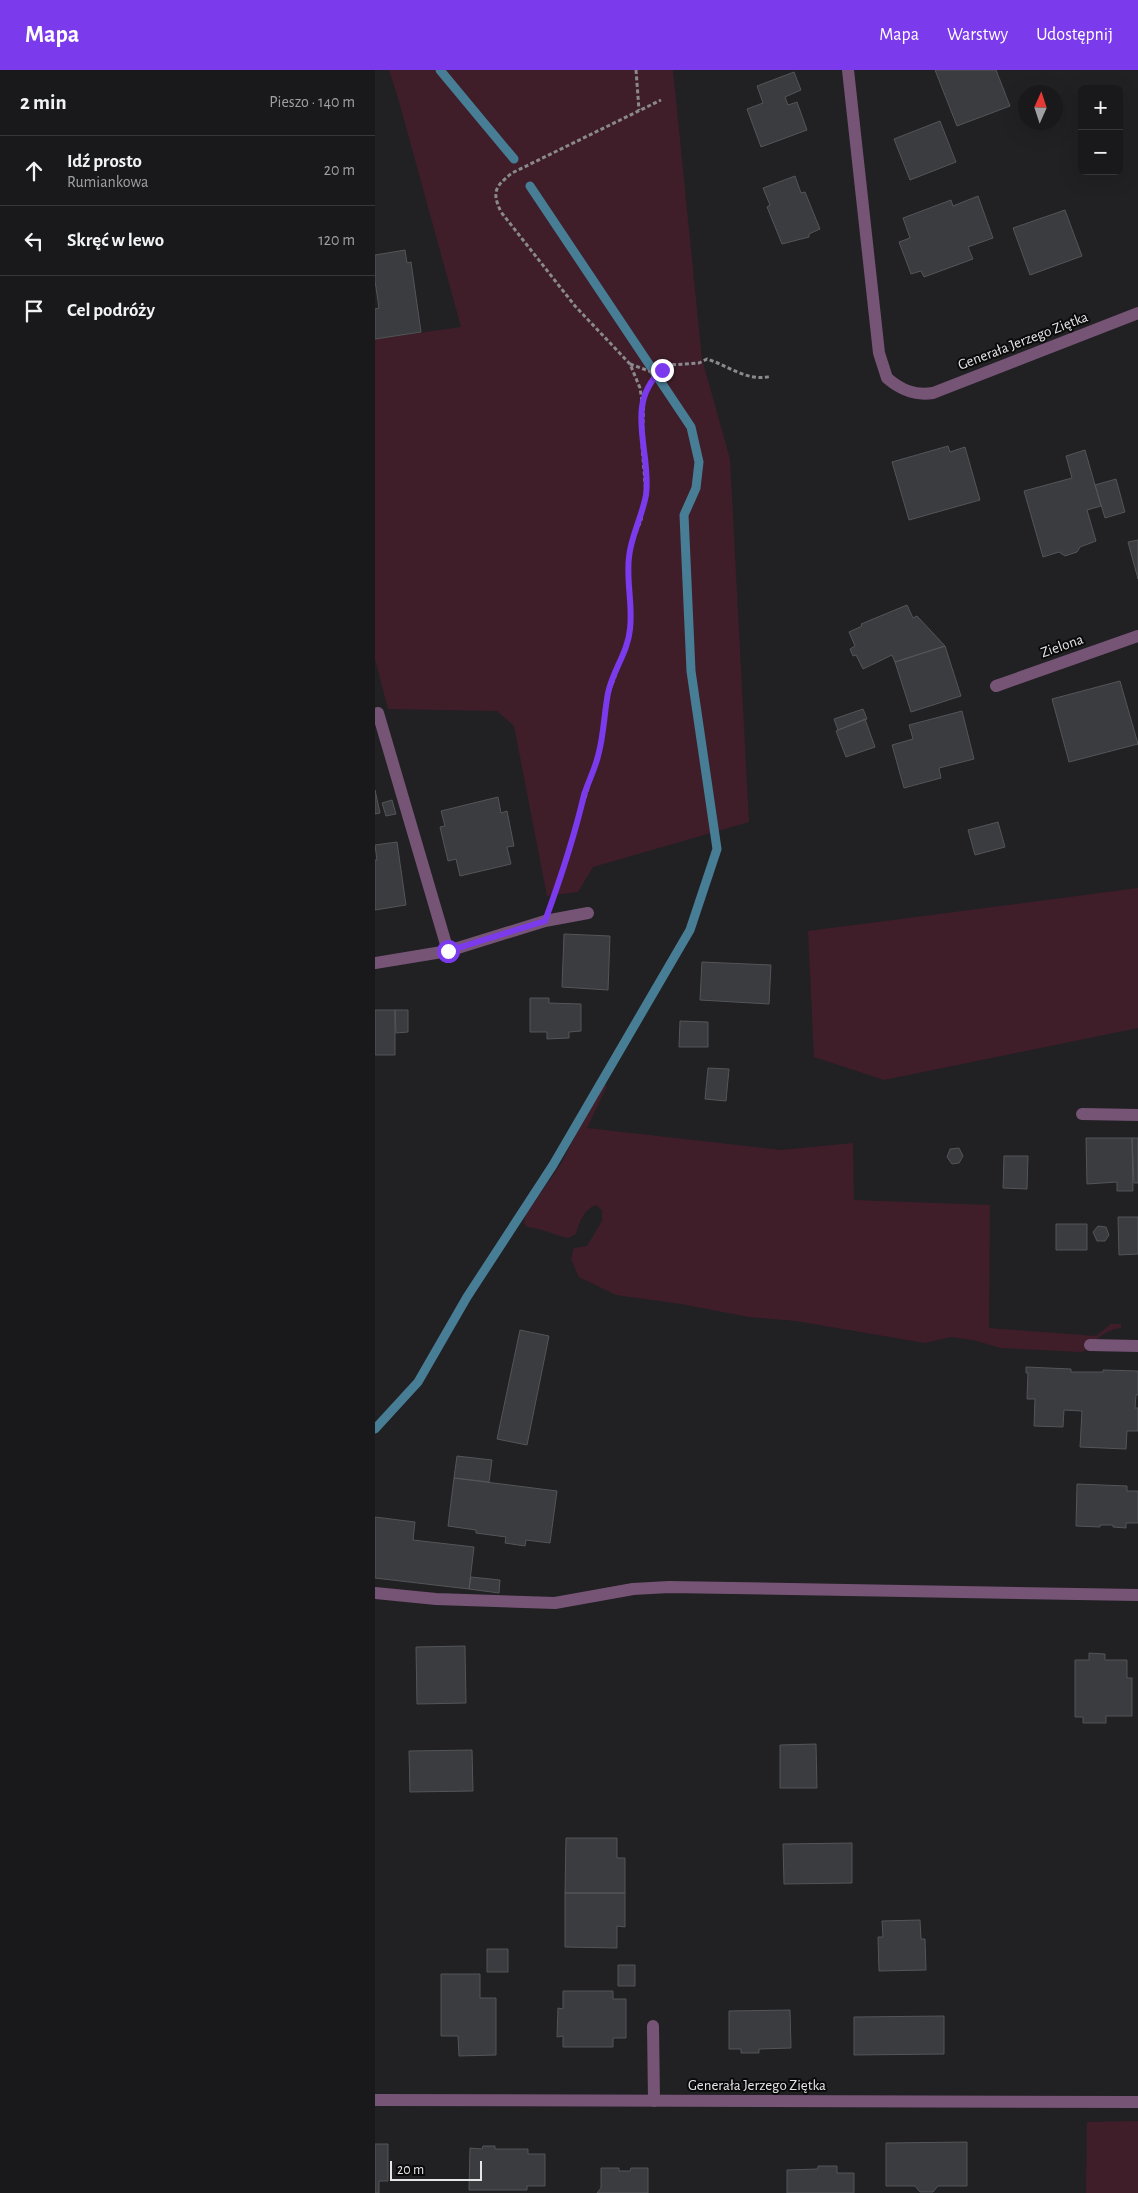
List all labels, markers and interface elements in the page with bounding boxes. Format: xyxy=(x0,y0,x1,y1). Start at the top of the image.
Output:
text: Mapa xyxy=(25,23,79,47)
text: Mapa xyxy=(879,26,919,44)
text: Warstwy xyxy=(947,26,1008,44)
text: Udostępnij xyxy=(1036,26,1113,44)
north arrow xyxy=(1018,85,1063,130)
map controls xyxy=(1078,85,1123,175)
button: + xyxy=(1078,85,1123,130)
text: 2 min xyxy=(20,92,67,113)
text: Pieszo · 140 m xyxy=(269,94,355,110)
button: − xyxy=(1078,130,1123,175)
text: Idź prosto xyxy=(67,152,142,171)
icon: ahead xyxy=(20,157,48,185)
text: 20 m xyxy=(324,162,355,178)
text: Rumiankowa xyxy=(67,174,148,190)
icon: left xyxy=(20,227,48,255)
text: Skręć w lewo xyxy=(67,231,164,250)
text: 120 m xyxy=(318,232,355,248)
icon: arrive xyxy=(20,297,48,325)
text: Cel podróży xyxy=(67,301,155,320)
street label: Generała Jerzego Ziętka xyxy=(956,309,1090,373)
route end xyxy=(651,359,674,382)
street label: Zielona xyxy=(1039,632,1085,660)
route start xyxy=(437,940,460,963)
street label: Generała Jerzego Ziętka xyxy=(688,2078,826,2093)
scale bar xyxy=(390,2158,483,2181)
text: 20 m xyxy=(397,2163,424,2177)

